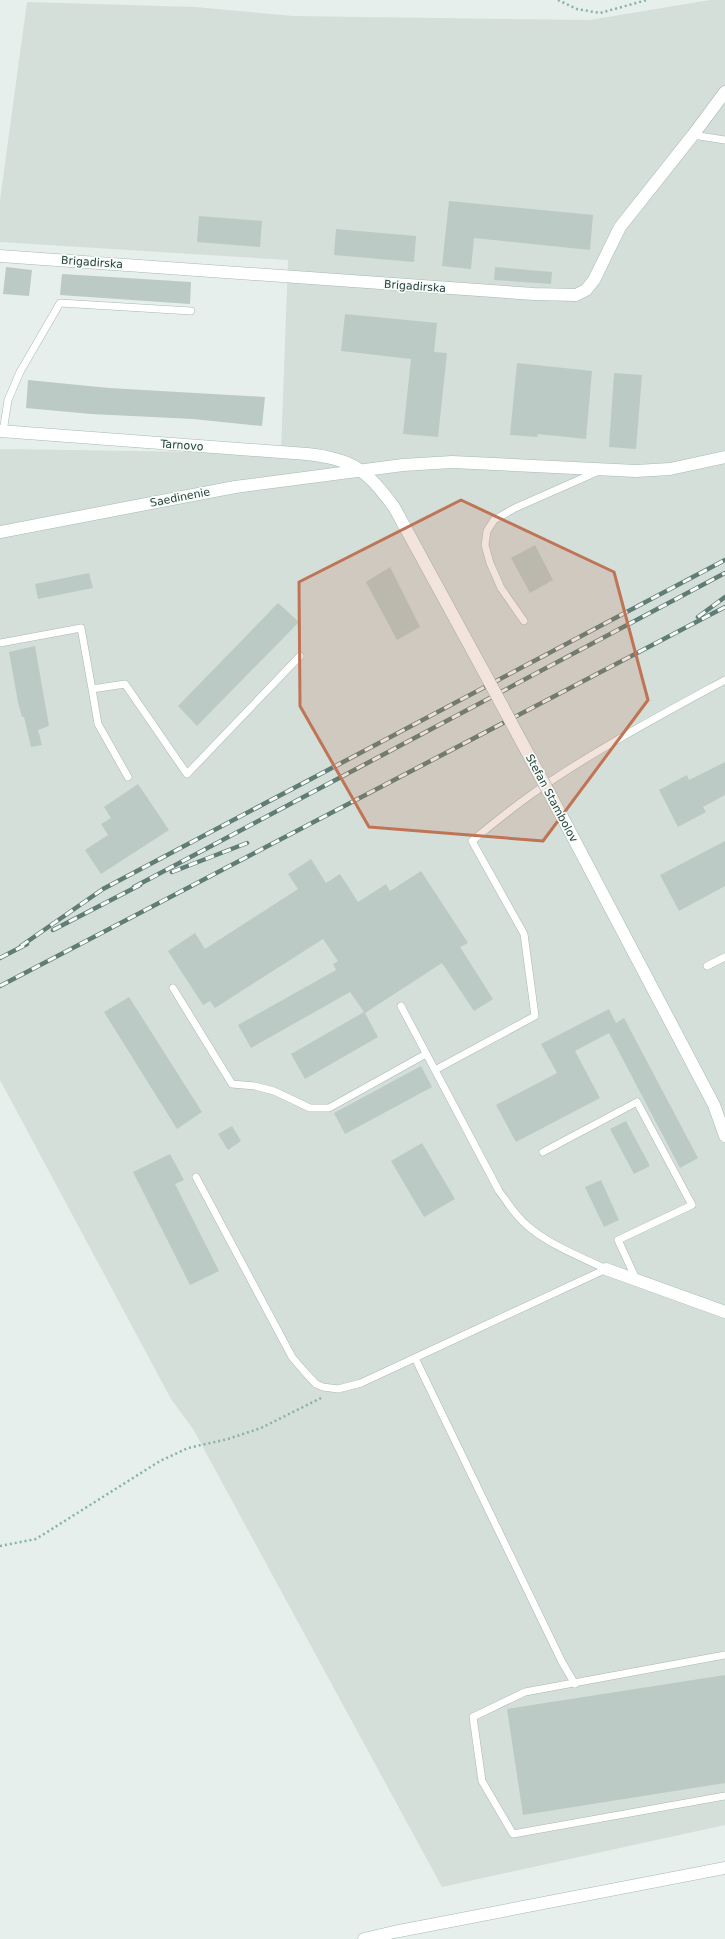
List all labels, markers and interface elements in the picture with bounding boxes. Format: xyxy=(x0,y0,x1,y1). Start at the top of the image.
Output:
street label: Brigadirska xyxy=(61,254,123,271)
street label: Brigadirska xyxy=(384,278,446,295)
street label: Tarnovo xyxy=(159,437,204,453)
street label: Saedinenie xyxy=(149,485,212,510)
street label: Stefan Stambolov xyxy=(523,752,581,845)

